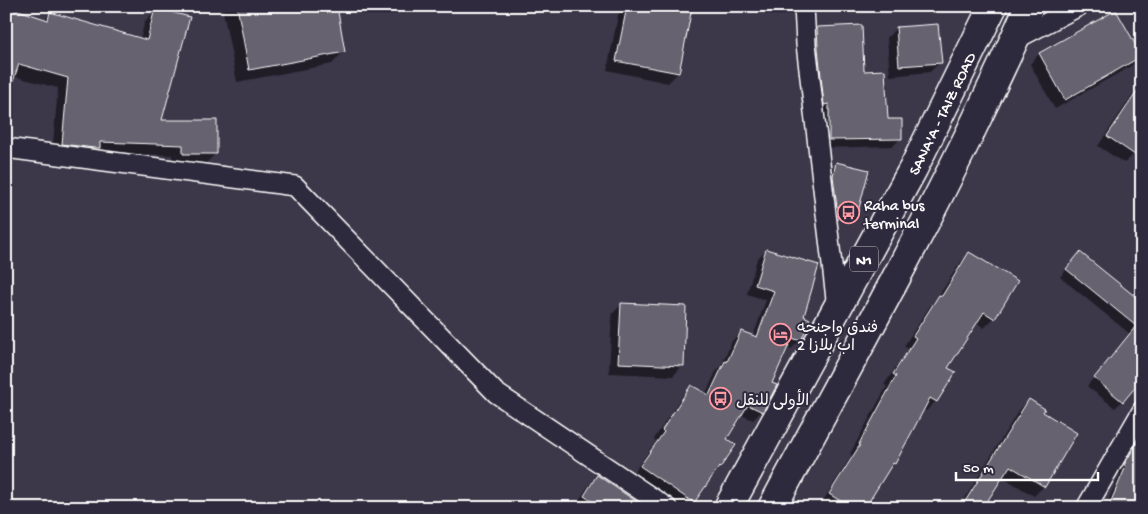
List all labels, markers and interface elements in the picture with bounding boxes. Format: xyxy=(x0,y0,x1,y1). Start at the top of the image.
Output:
street label: SANA'A - TAIZ ROAD xyxy=(906,50,982,179)
place label: Raha bus terminal xyxy=(863,198,925,235)
bus stop icon: Raha bus terminal xyxy=(836,201,860,225)
road number: N1 xyxy=(850,246,878,272)
place label: فندق واجنحه اب بلازا 2 xyxy=(797,320,878,357)
hotel icon: فندق واجنحه اب بلازا 2 xyxy=(769,323,793,347)
bus stop icon: الأولى للنقل xyxy=(708,387,732,411)
place label: الأولى للنقل xyxy=(736,389,809,412)
scale bar xyxy=(956,449,1098,481)
text: 50 m xyxy=(963,460,994,478)

